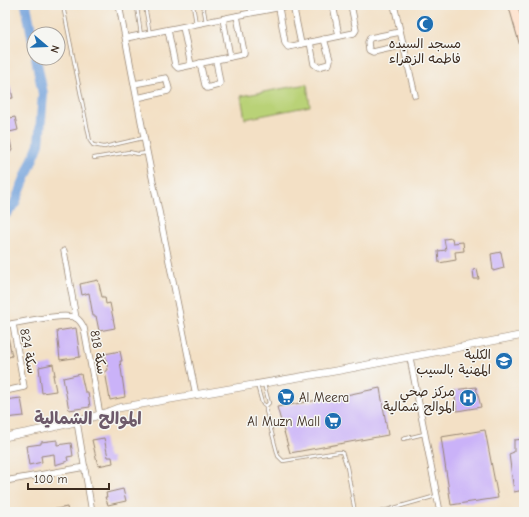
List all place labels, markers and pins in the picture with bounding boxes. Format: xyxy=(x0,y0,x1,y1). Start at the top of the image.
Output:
mosque icon: مسجد السيده فاطمه الزهراء xyxy=(415,14,435,34)
place label: مسجد السيده فاطمه الزهراء xyxy=(389,36,461,66)
place label: الكلية المهنية بالسيب xyxy=(416,347,491,378)
school or university icon: الكلية المهنية بالسيب xyxy=(494,351,514,371)
place label: مركز صحي الموالح شمالية xyxy=(383,384,455,416)
supermarket icon: Al Meera xyxy=(276,387,296,407)
hospital icon: مركز صحي الموالح شمالية xyxy=(458,388,478,408)
place label: Al Meera xyxy=(299,390,349,405)
supermarket icon: Al Muzn Mall xyxy=(323,411,343,431)
place label: Al Muzn Mall xyxy=(247,414,320,429)

